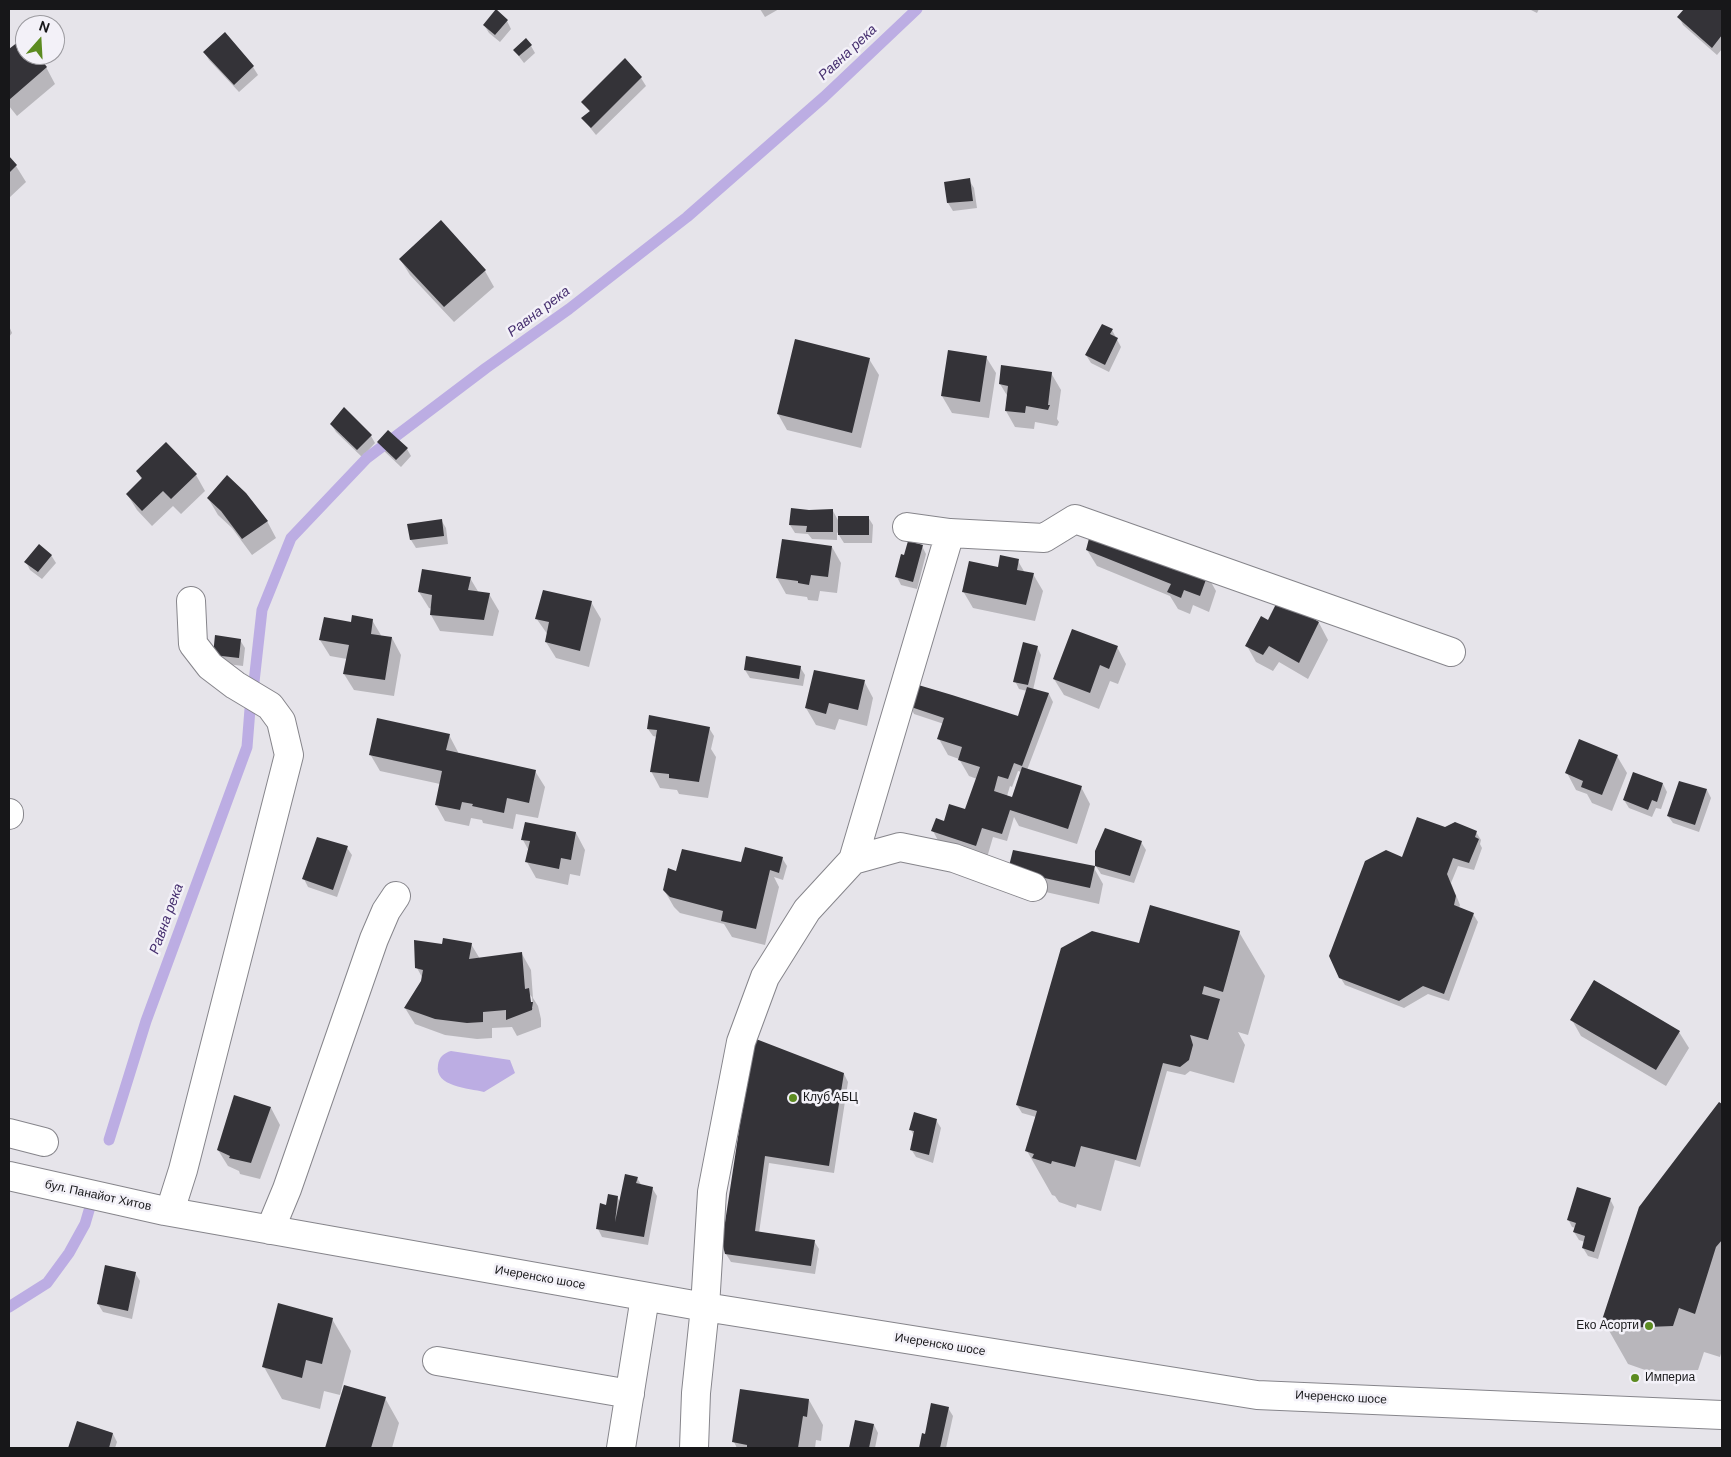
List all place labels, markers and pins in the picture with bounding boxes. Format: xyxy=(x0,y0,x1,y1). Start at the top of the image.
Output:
place label: Клуб АБЦ xyxy=(803,1091,858,1105)
marker: Клуб АБЦ xyxy=(787,1092,799,1104)
place label: Еко Асорти xyxy=(1576,1319,1639,1333)
marker: Еко Асорти xyxy=(1643,1320,1655,1332)
place label: Империа xyxy=(1645,1371,1695,1385)
marker: Империа xyxy=(1629,1372,1641,1384)

